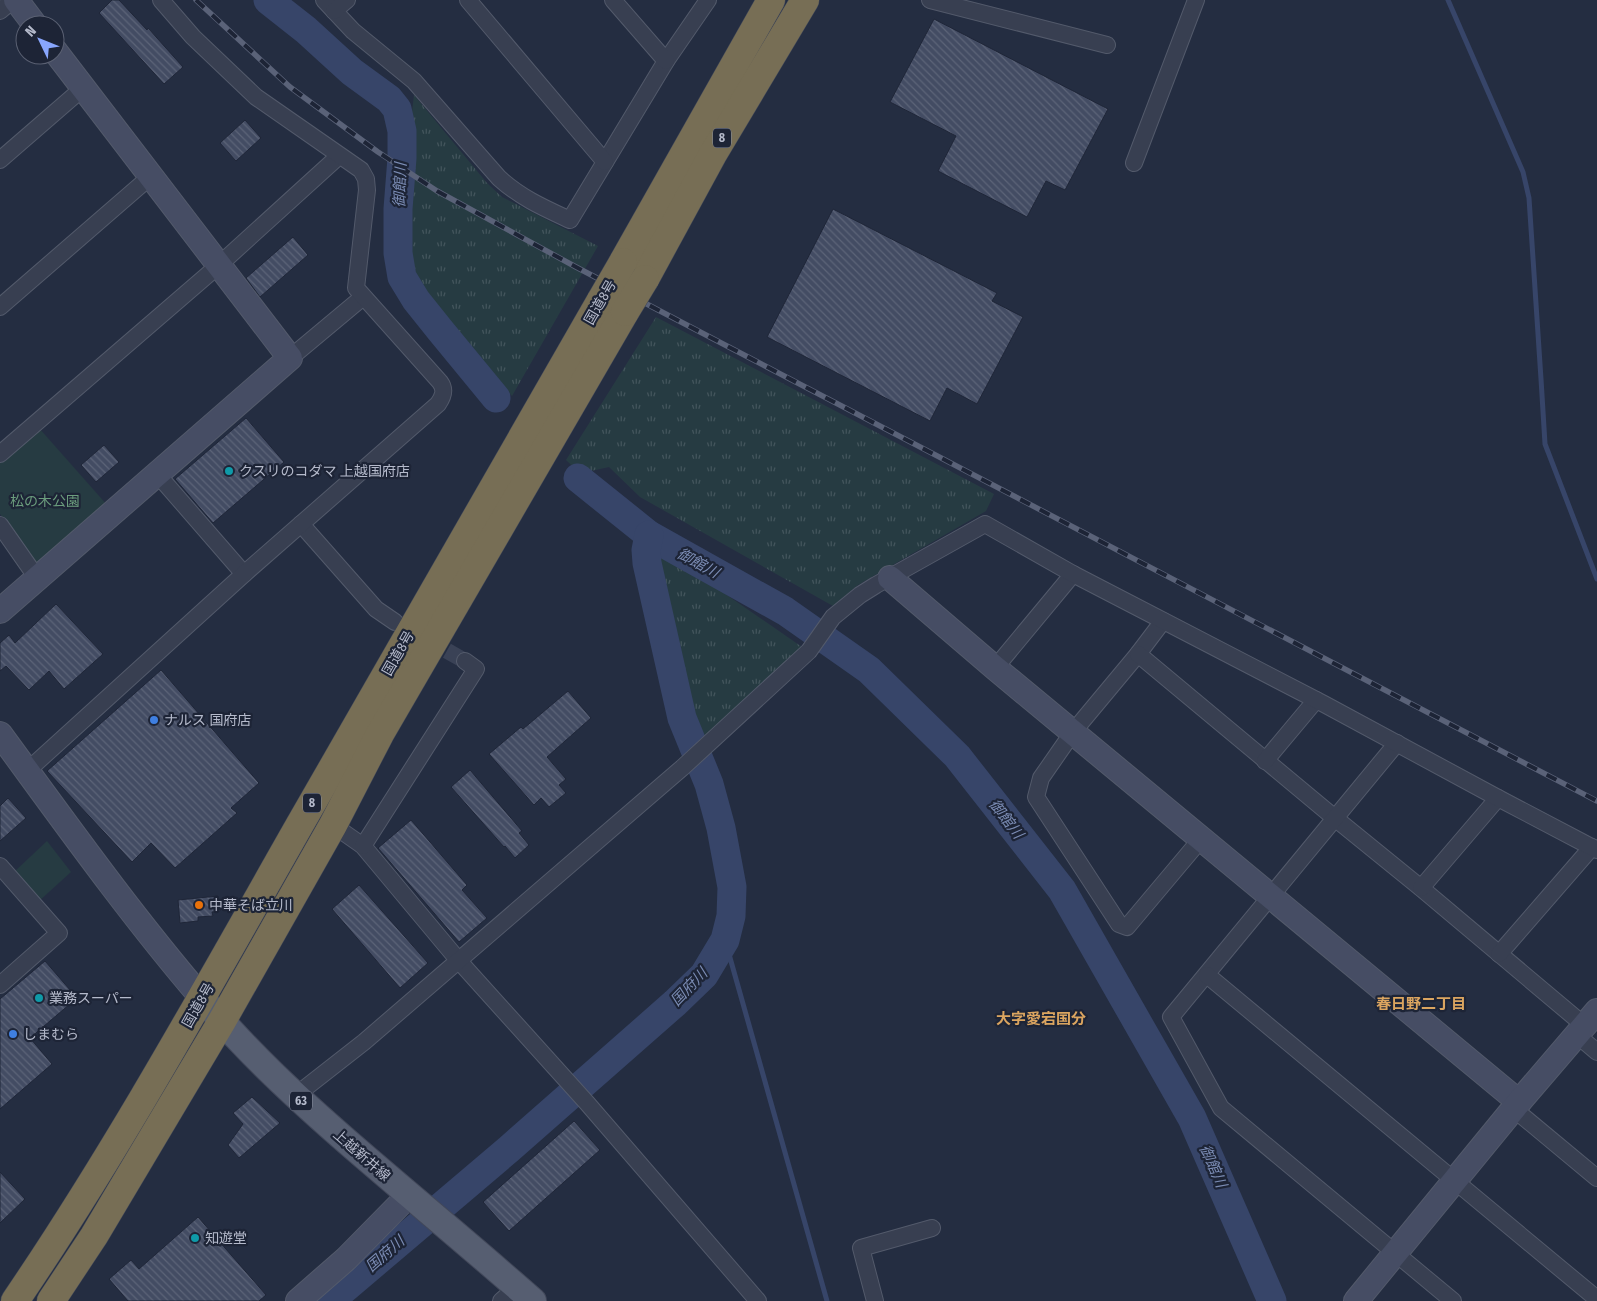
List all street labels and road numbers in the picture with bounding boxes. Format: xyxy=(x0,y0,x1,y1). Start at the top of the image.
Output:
road number: 8 xyxy=(713,128,731,148)
street label: 国道8号 xyxy=(581,277,620,328)
street label: 国道8号 xyxy=(379,628,418,679)
road number: 8 xyxy=(303,794,321,812)
street label: 国道8号 xyxy=(179,980,218,1031)
road number: 63 xyxy=(290,1092,312,1110)
street label: 上越新井線 xyxy=(330,1126,394,1185)

